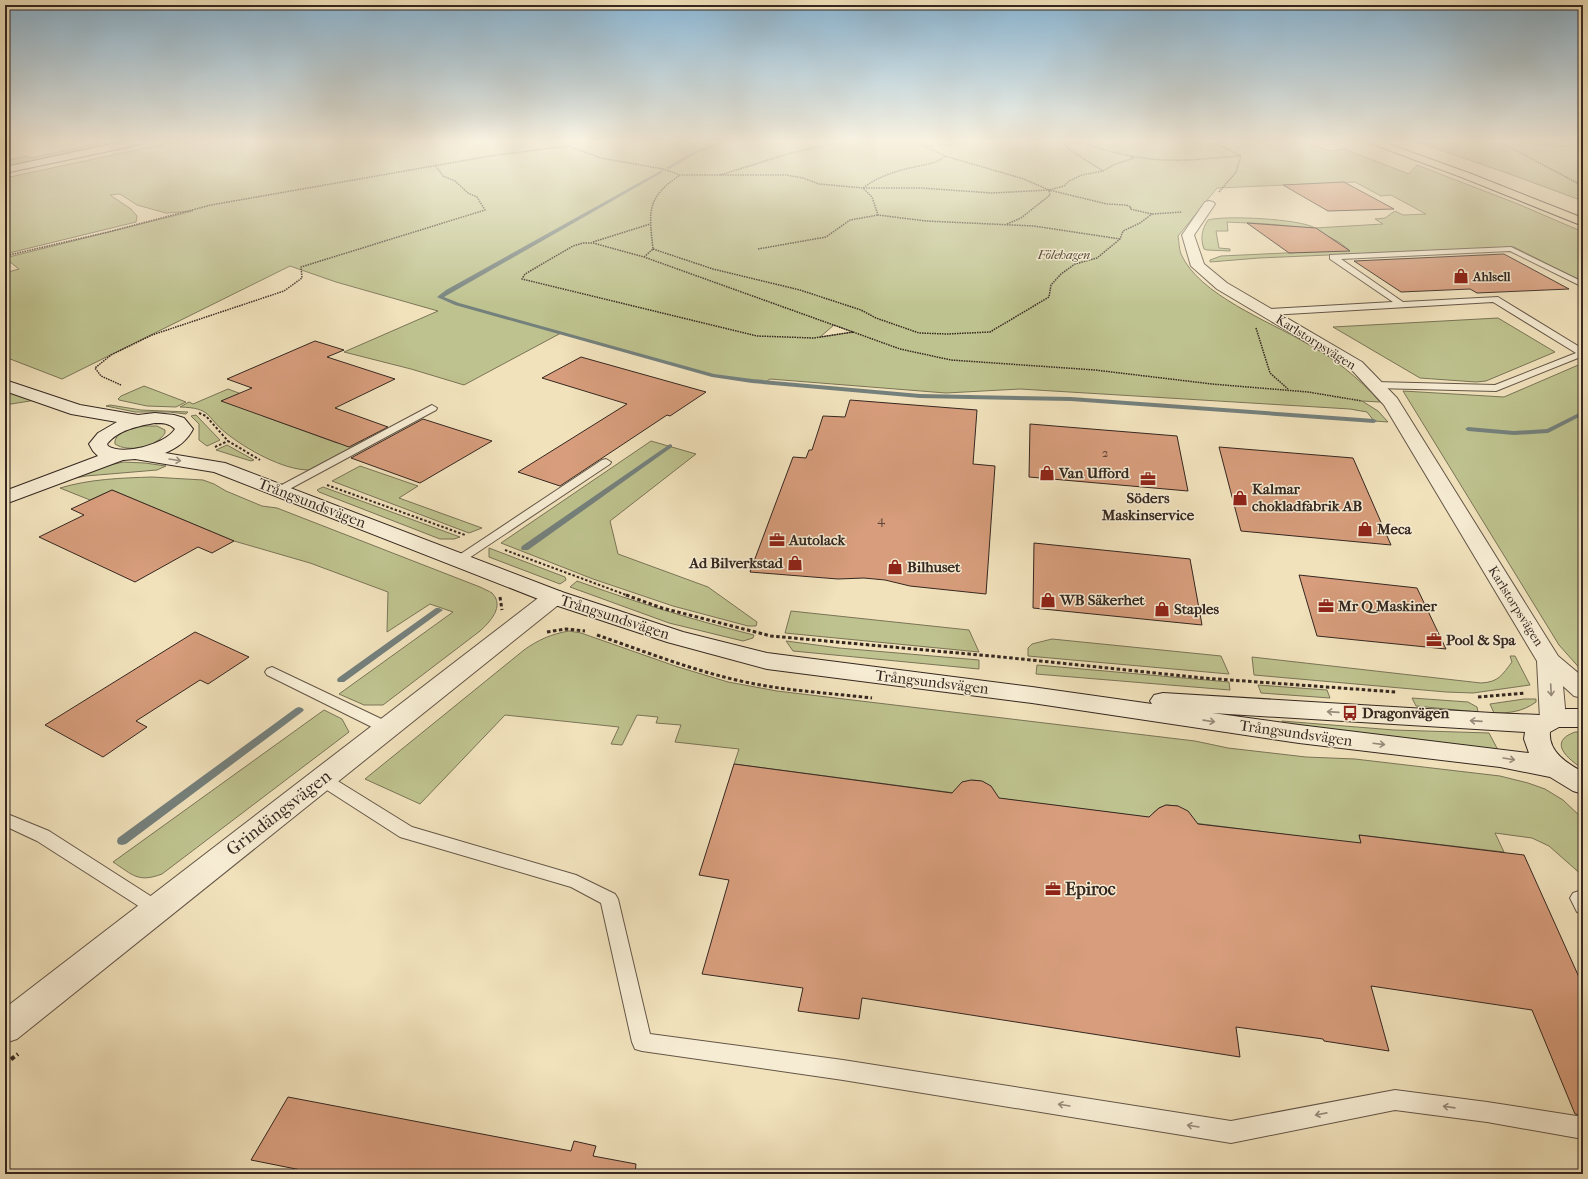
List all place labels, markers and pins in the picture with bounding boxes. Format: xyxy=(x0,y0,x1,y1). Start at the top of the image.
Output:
shop icon: Ahlsell xyxy=(1452,267,1470,285)
place label: Ahlsell xyxy=(1472,269,1511,284)
shop icon: Van Ufford xyxy=(1038,464,1056,482)
place label: Van Ufford xyxy=(1058,464,1130,482)
office icon: Söders Maskinservice xyxy=(1139,470,1157,488)
place label: Kalmar chokladfabrik AB xyxy=(1252,480,1363,515)
place label: Söders Maskinservice xyxy=(1101,489,1195,524)
shop icon: Kalmar chokladfabrik AB xyxy=(1231,489,1249,507)
shop icon: Meca xyxy=(1356,520,1374,538)
place label: Meca xyxy=(1376,520,1413,538)
office icon: Autolack xyxy=(768,531,786,549)
place label: Autolack xyxy=(788,531,847,549)
place label: Ad Bilverkstad xyxy=(688,554,784,572)
shop icon: Ad Bilverkstad xyxy=(786,554,804,572)
shop icon: Bilhuset xyxy=(886,558,904,576)
place label: Bilhuset xyxy=(907,558,961,576)
shop icon: WB Säkerhet xyxy=(1039,591,1057,609)
place label: WB Säkerhet xyxy=(1059,591,1145,609)
office icon: Mr Q Maskiner xyxy=(1317,597,1335,615)
place label: Mr Q Maskiner xyxy=(1337,597,1438,615)
shop icon: Staples xyxy=(1153,600,1171,618)
place label: Staples xyxy=(1174,600,1219,618)
office icon: Pool & Spa xyxy=(1425,631,1443,649)
place label: Pool & Spa xyxy=(1446,631,1517,649)
bus stop icon: Dragonvägen xyxy=(1341,704,1359,722)
place label: Dragonvägen xyxy=(1362,704,1449,722)
place label: Epiroc xyxy=(1065,879,1116,900)
office icon: Epiroc xyxy=(1044,880,1062,898)

